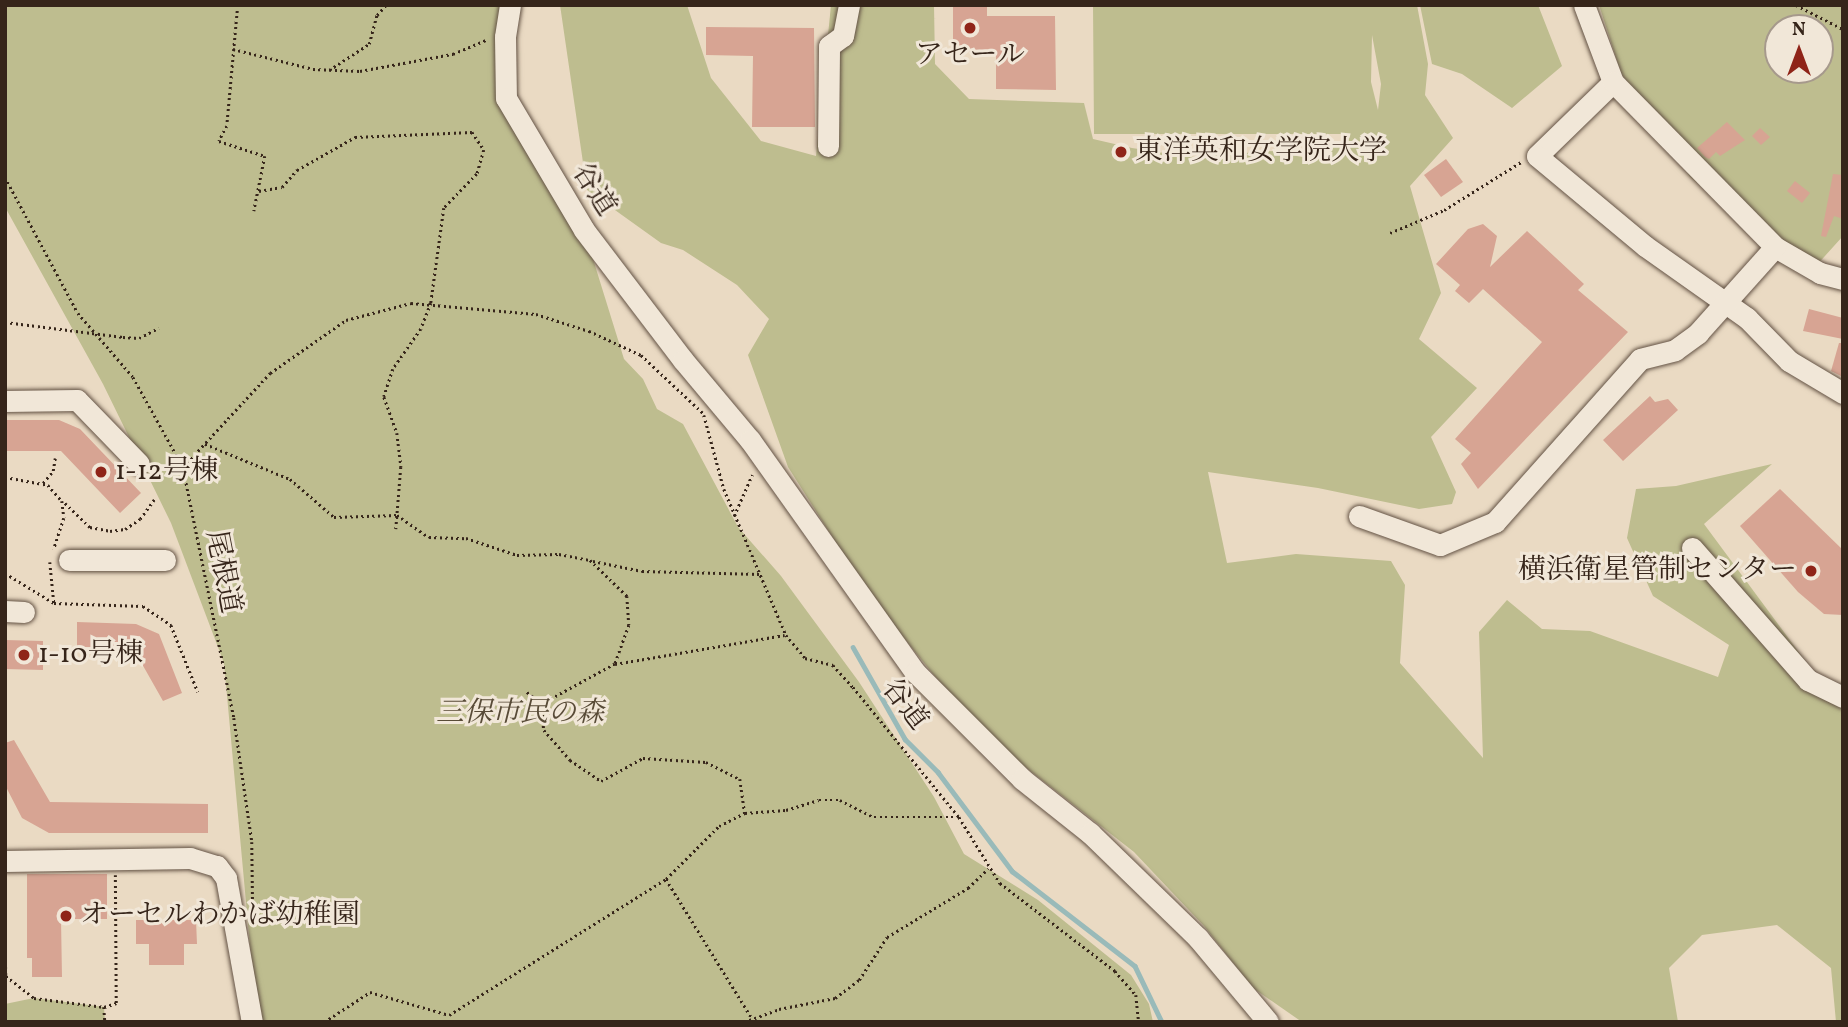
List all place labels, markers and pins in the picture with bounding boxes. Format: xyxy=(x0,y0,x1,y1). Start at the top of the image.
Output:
marker: アセール xyxy=(962,20,978,36)
place label: アセール xyxy=(915,39,1025,73)
place label: 東洋英和女学院大学 xyxy=(1135,135,1387,169)
marker: 東洋英和女学院大学 xyxy=(1113,144,1129,160)
place label: 1-12号棟 xyxy=(115,455,219,489)
marker: 1-12号棟 xyxy=(93,464,109,480)
place label: 横浜衛星管制センター xyxy=(1517,554,1797,588)
marker: 横浜衛星管制センター xyxy=(1803,563,1819,579)
place label: 1-10号棟 xyxy=(38,638,143,672)
marker: 1-10号棟 xyxy=(16,647,32,663)
place label: オーセルわかば幼稚園 xyxy=(80,899,360,933)
marker: オーセルわかば幼稚園 xyxy=(58,908,74,924)

